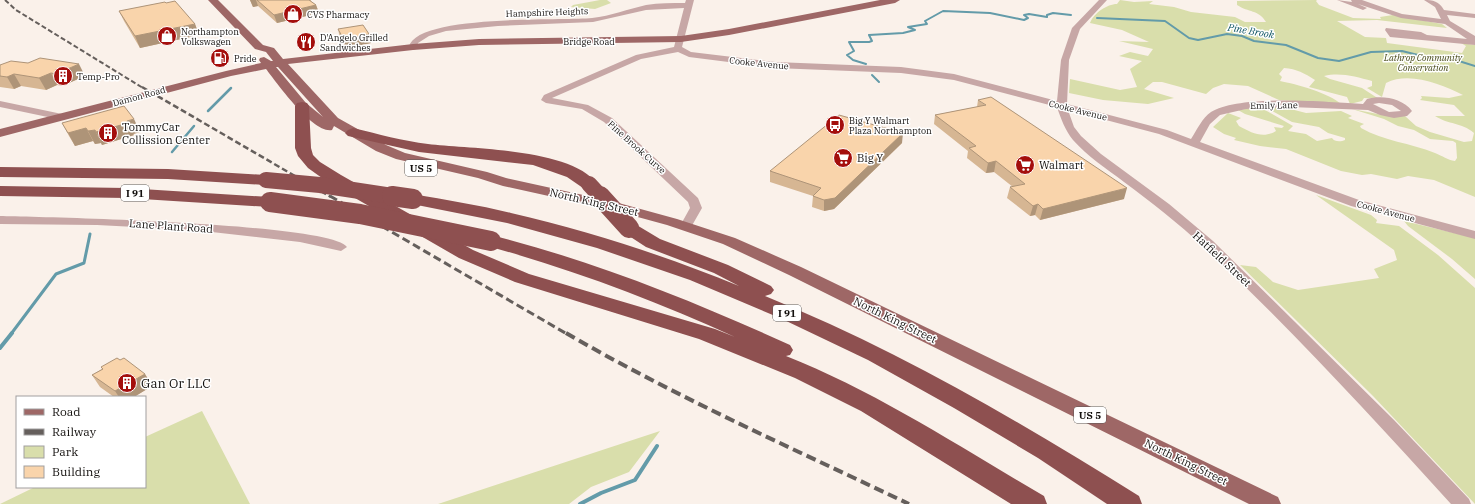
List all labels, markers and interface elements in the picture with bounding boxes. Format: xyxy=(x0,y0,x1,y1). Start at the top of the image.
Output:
shop icon: CVS Pharmacy xyxy=(282,3,304,25)
street label: Hampshire Heights xyxy=(505,5,589,19)
place label: CVS Pharmacy xyxy=(307,9,369,20)
water label: Pine Brook xyxy=(1226,20,1276,42)
shop icon: Northampton Volkswagen xyxy=(156,25,178,47)
place label: Northampton Volkswagen xyxy=(181,26,239,47)
restaurant icon: D'Angelo Grilled Sandwiches xyxy=(295,31,317,53)
place label: D'Angelo Grilled Sandwiches xyxy=(320,32,389,53)
street label: Bridge Road xyxy=(563,36,615,47)
fuel station icon: Pride xyxy=(209,47,231,69)
park label: Lathrop Community Conservation xyxy=(1383,52,1463,73)
place label: Pride xyxy=(234,53,257,64)
street label: Cooke Avenue xyxy=(729,54,789,72)
building icon: Temp-Pro xyxy=(52,65,74,87)
place label: Temp-Pro xyxy=(77,71,120,82)
street label: Damon Road xyxy=(111,84,167,108)
street label: Cooke Avenue xyxy=(1048,97,1108,123)
street label: Emily Lane xyxy=(1250,99,1298,111)
bus stop icon: Big Y Walmart Plaza Northampton xyxy=(824,114,846,136)
place label: Big Y Walmart Plaza Northampton xyxy=(849,115,932,136)
street label: Pine Brook Curve xyxy=(606,118,668,176)
place label: TommyCar Collission Center xyxy=(122,120,210,147)
building icon: TommyCar Collission Center xyxy=(97,122,119,144)
supermarket icon: Big Y xyxy=(832,147,854,169)
place label: Big Y xyxy=(857,151,883,165)
supermarket icon: Walmart xyxy=(1014,154,1036,176)
place label: Walmart xyxy=(1039,158,1084,172)
road number: US 5 xyxy=(405,160,437,176)
road number: I 91 xyxy=(121,185,149,201)
street label: North King Street xyxy=(548,185,640,219)
street label: Cooke Avenue xyxy=(1356,198,1416,224)
street label: Lane Plant Road xyxy=(129,216,214,236)
street label: Hatfield Street xyxy=(1190,228,1254,290)
street label: North King Street xyxy=(851,294,939,346)
road number: I 91 xyxy=(773,305,801,321)
building icon: Gan Or LLC xyxy=(116,372,138,394)
place label: Gan Or LLC xyxy=(141,375,211,392)
legend xyxy=(16,396,146,488)
text: Road xyxy=(52,404,81,419)
road number: US 5 xyxy=(1074,407,1106,423)
text: Railway xyxy=(52,424,97,439)
street label: North King Street xyxy=(1142,436,1230,488)
text: Park xyxy=(52,444,78,459)
text: Building xyxy=(52,464,100,479)

